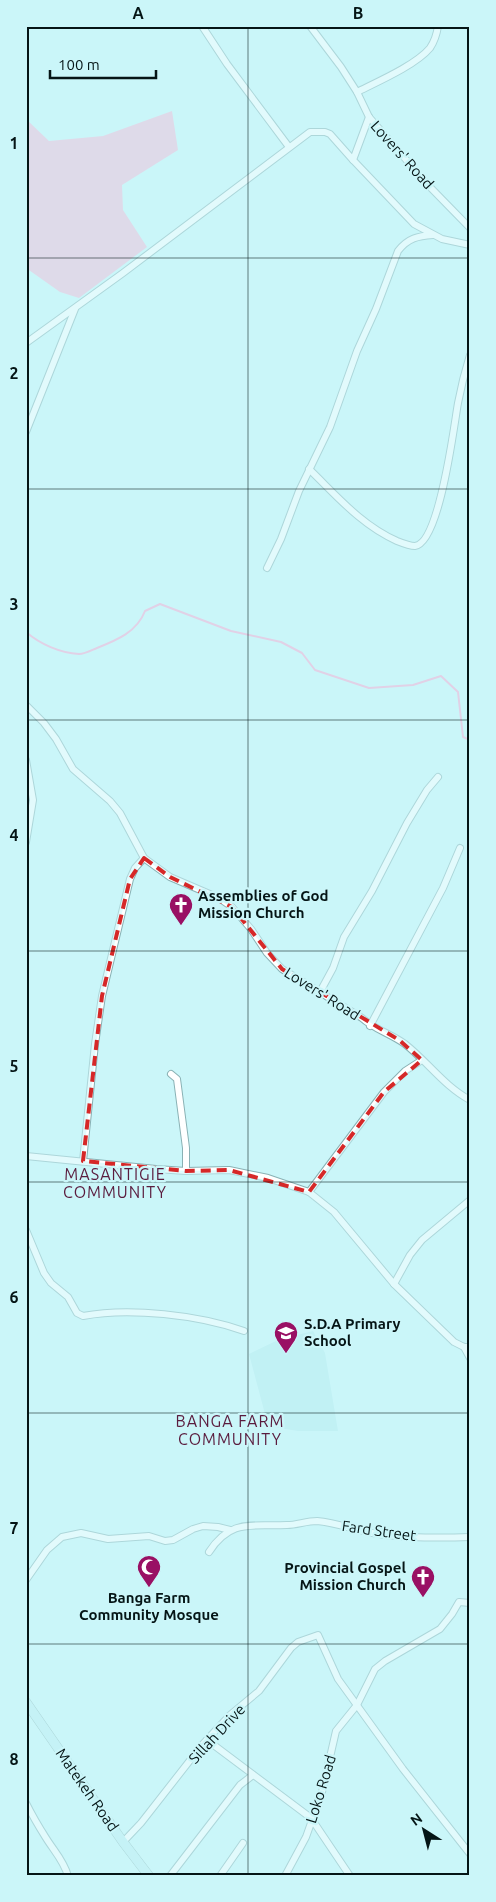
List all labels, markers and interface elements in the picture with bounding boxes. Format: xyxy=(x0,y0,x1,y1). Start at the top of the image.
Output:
text: A xyxy=(132,4,144,22)
text: B xyxy=(353,4,363,22)
scale bar xyxy=(50,48,156,80)
text: 100 m xyxy=(58,56,100,73)
street label: Lovers' Road xyxy=(367,117,437,192)
text: 1 xyxy=(9,134,19,152)
text: 2 xyxy=(9,364,19,382)
text: 3 xyxy=(9,595,19,613)
text: 4 xyxy=(9,826,19,844)
place label: Assemblies of God Mission Church xyxy=(198,887,329,921)
church icon: Assemblies of God Mission Church xyxy=(168,892,194,926)
street label: Lovers' Road xyxy=(281,964,363,1023)
text: 5 xyxy=(9,1057,19,1075)
district label: MASANTIGIE COMMUNITY xyxy=(63,1165,167,1201)
text: 6 xyxy=(9,1288,19,1306)
place label: S.D.A Primary School xyxy=(304,1315,401,1349)
school or university icon: S.D.A Primary School xyxy=(273,1320,299,1354)
district label: BANGA FARM COMMUNITY xyxy=(176,1412,284,1448)
street label: Fard Street xyxy=(341,1517,417,1544)
text: 7 xyxy=(9,1519,19,1537)
mosque icon: Banga Farm Community Mosque xyxy=(136,1554,162,1588)
place label: Provincial Gospel Mission Church xyxy=(284,1559,406,1593)
church icon: Provincial Gospel Mission Church xyxy=(410,1564,436,1598)
place label: Banga Farm Community Mosque xyxy=(79,1589,219,1623)
street label: Sillah Drive xyxy=(185,1701,248,1767)
street label: Matekeh Road xyxy=(53,1745,122,1834)
text: 8 xyxy=(9,1750,19,1768)
street label: Loko Road xyxy=(302,1753,339,1825)
north arrow xyxy=(398,1804,448,1854)
text: N xyxy=(407,1810,425,1829)

